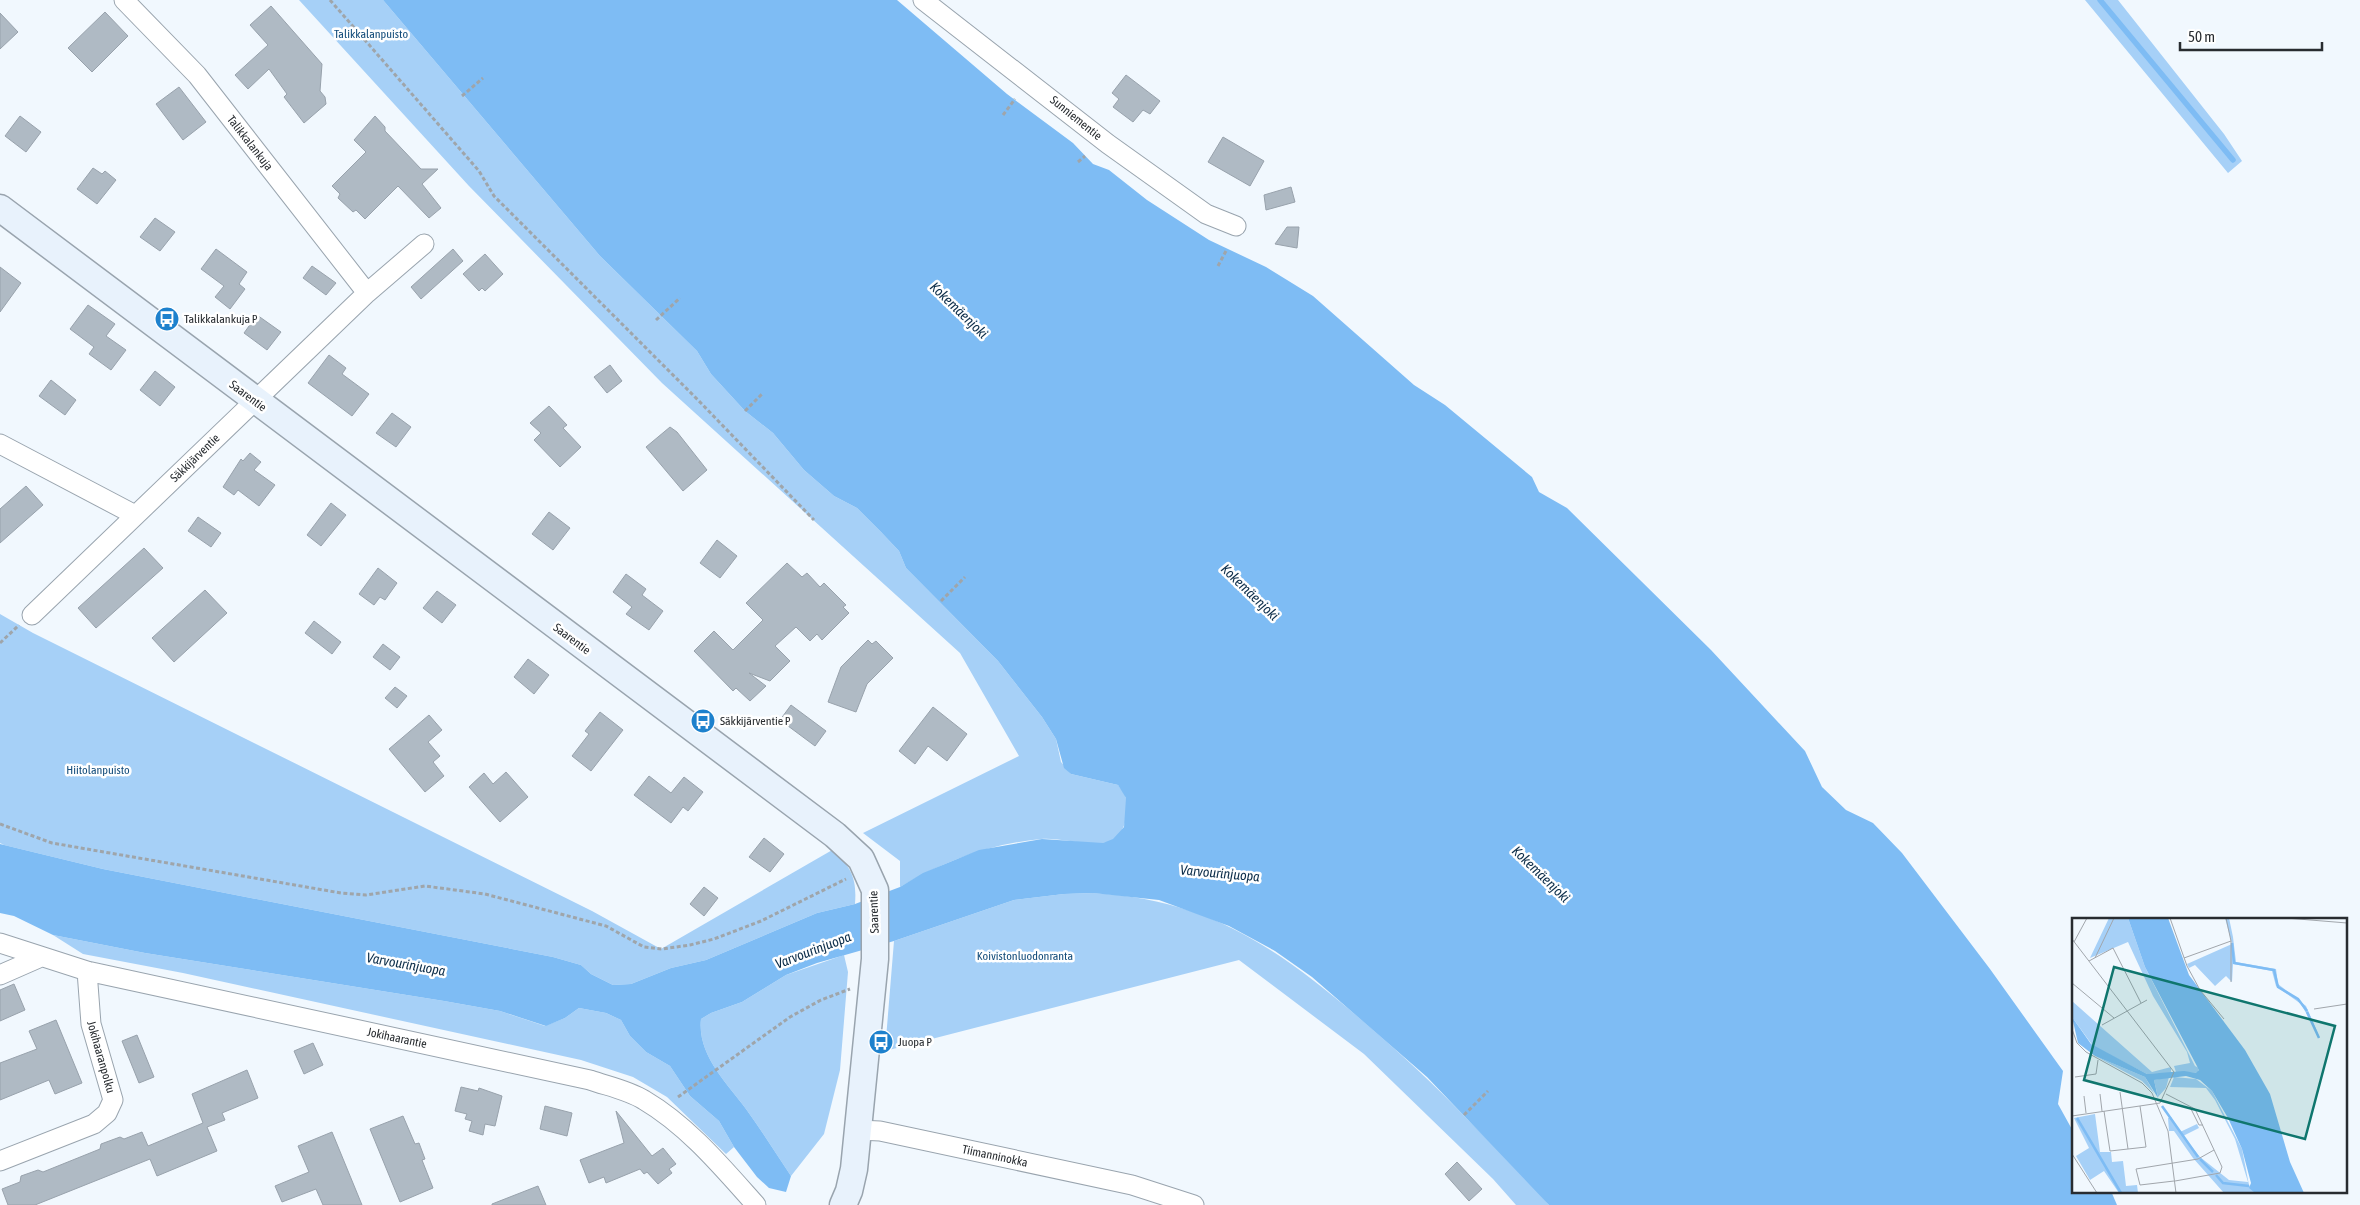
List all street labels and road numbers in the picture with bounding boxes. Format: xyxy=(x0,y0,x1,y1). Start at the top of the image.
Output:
street label: Sunniementie xyxy=(1047,93,1105,143)
street label: Talikkalankuja xyxy=(224,113,276,173)
street label: Saarentie xyxy=(227,378,269,414)
street label: Säkkijärventie xyxy=(167,431,223,485)
street label: Saarentie xyxy=(551,621,593,657)
street label: Saarentie xyxy=(866,890,882,934)
street label: Jokihaaranpolku xyxy=(84,1019,118,1095)
street label: Jokihaarantie xyxy=(366,1025,428,1051)
street label: Tiimanninokka xyxy=(961,1142,1029,1170)

